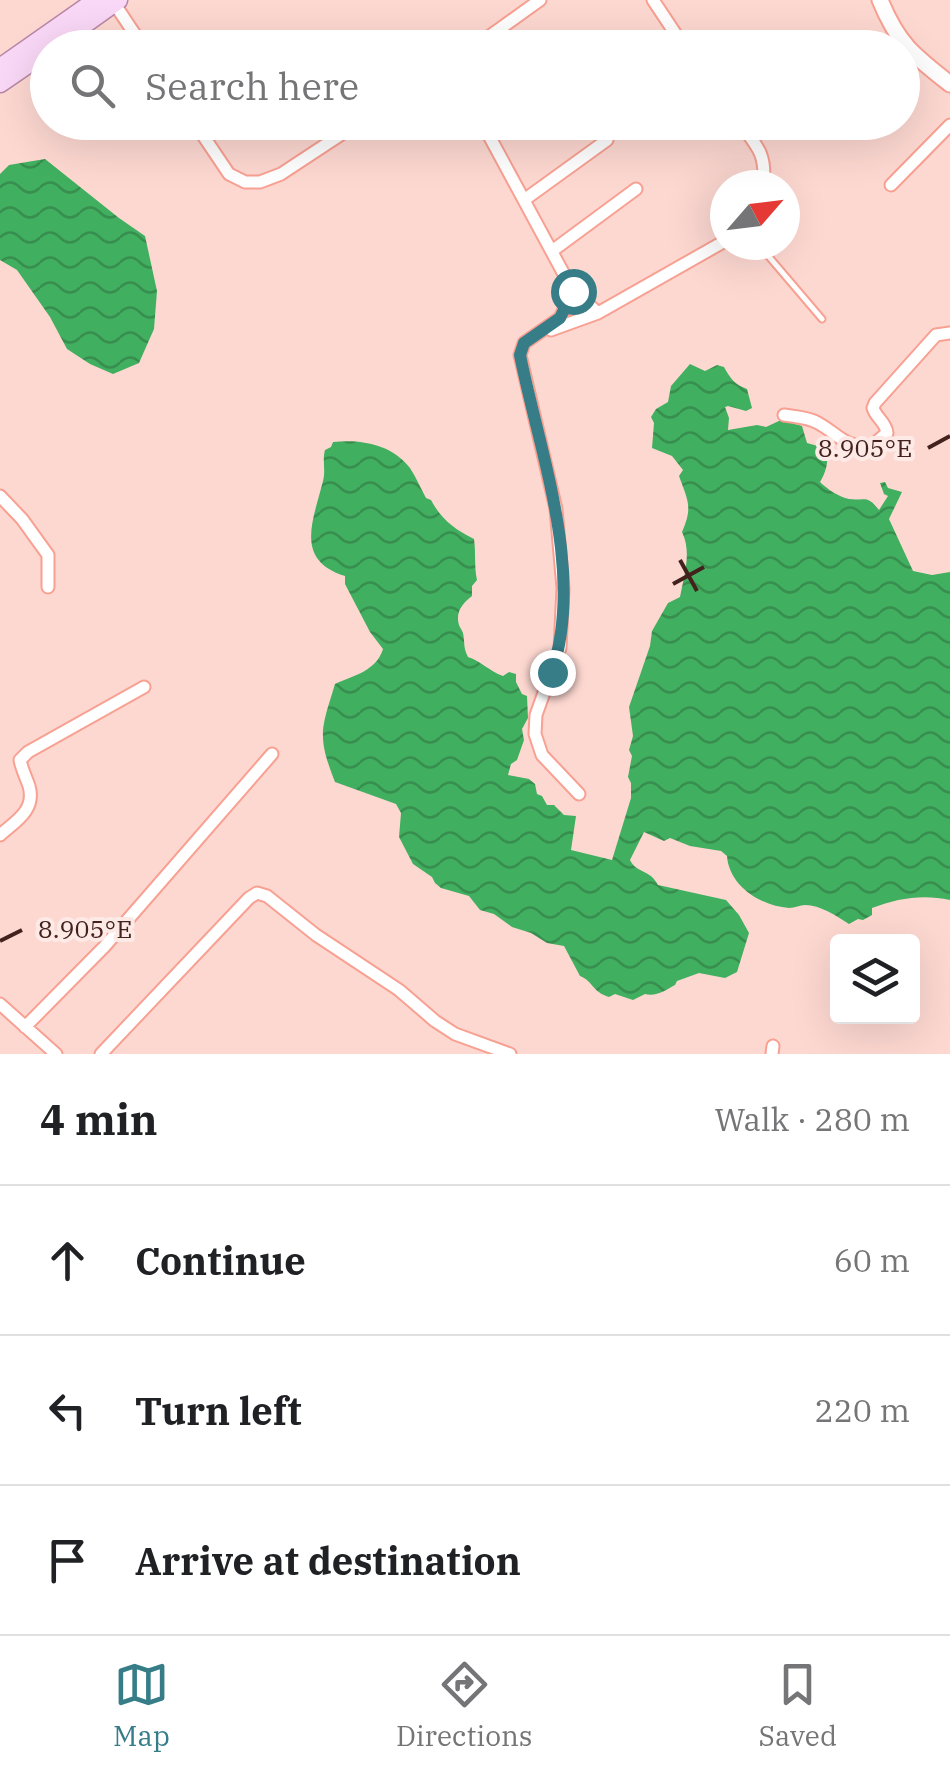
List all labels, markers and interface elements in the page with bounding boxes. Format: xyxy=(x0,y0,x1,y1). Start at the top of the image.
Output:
search box xyxy=(30,30,920,140)
icon: search xyxy=(65,58,120,113)
text: Search here xyxy=(145,61,359,110)
north arrow xyxy=(710,170,800,260)
route start xyxy=(551,269,597,315)
text: 8.905°E xyxy=(818,431,912,464)
route end xyxy=(530,650,576,696)
text: 8.905°E xyxy=(38,912,132,945)
map controls xyxy=(830,934,920,1024)
button: layers xyxy=(830,934,920,1024)
text: 4 min xyxy=(40,1092,158,1147)
text: Walk · 280 m xyxy=(714,1098,910,1140)
icon: ahead xyxy=(40,1233,95,1288)
text: Continue xyxy=(135,1236,306,1285)
text: 60 m xyxy=(834,1239,910,1281)
icon: left xyxy=(40,1383,95,1438)
text: Turn left xyxy=(135,1386,302,1435)
text: 220 m xyxy=(814,1389,910,1431)
icon: arrive xyxy=(40,1533,95,1588)
text: Arrive at destination xyxy=(135,1536,521,1585)
tab: Map xyxy=(113,1657,170,1754)
tab: Directions xyxy=(396,1657,533,1754)
tab: Saved xyxy=(759,1657,837,1754)

